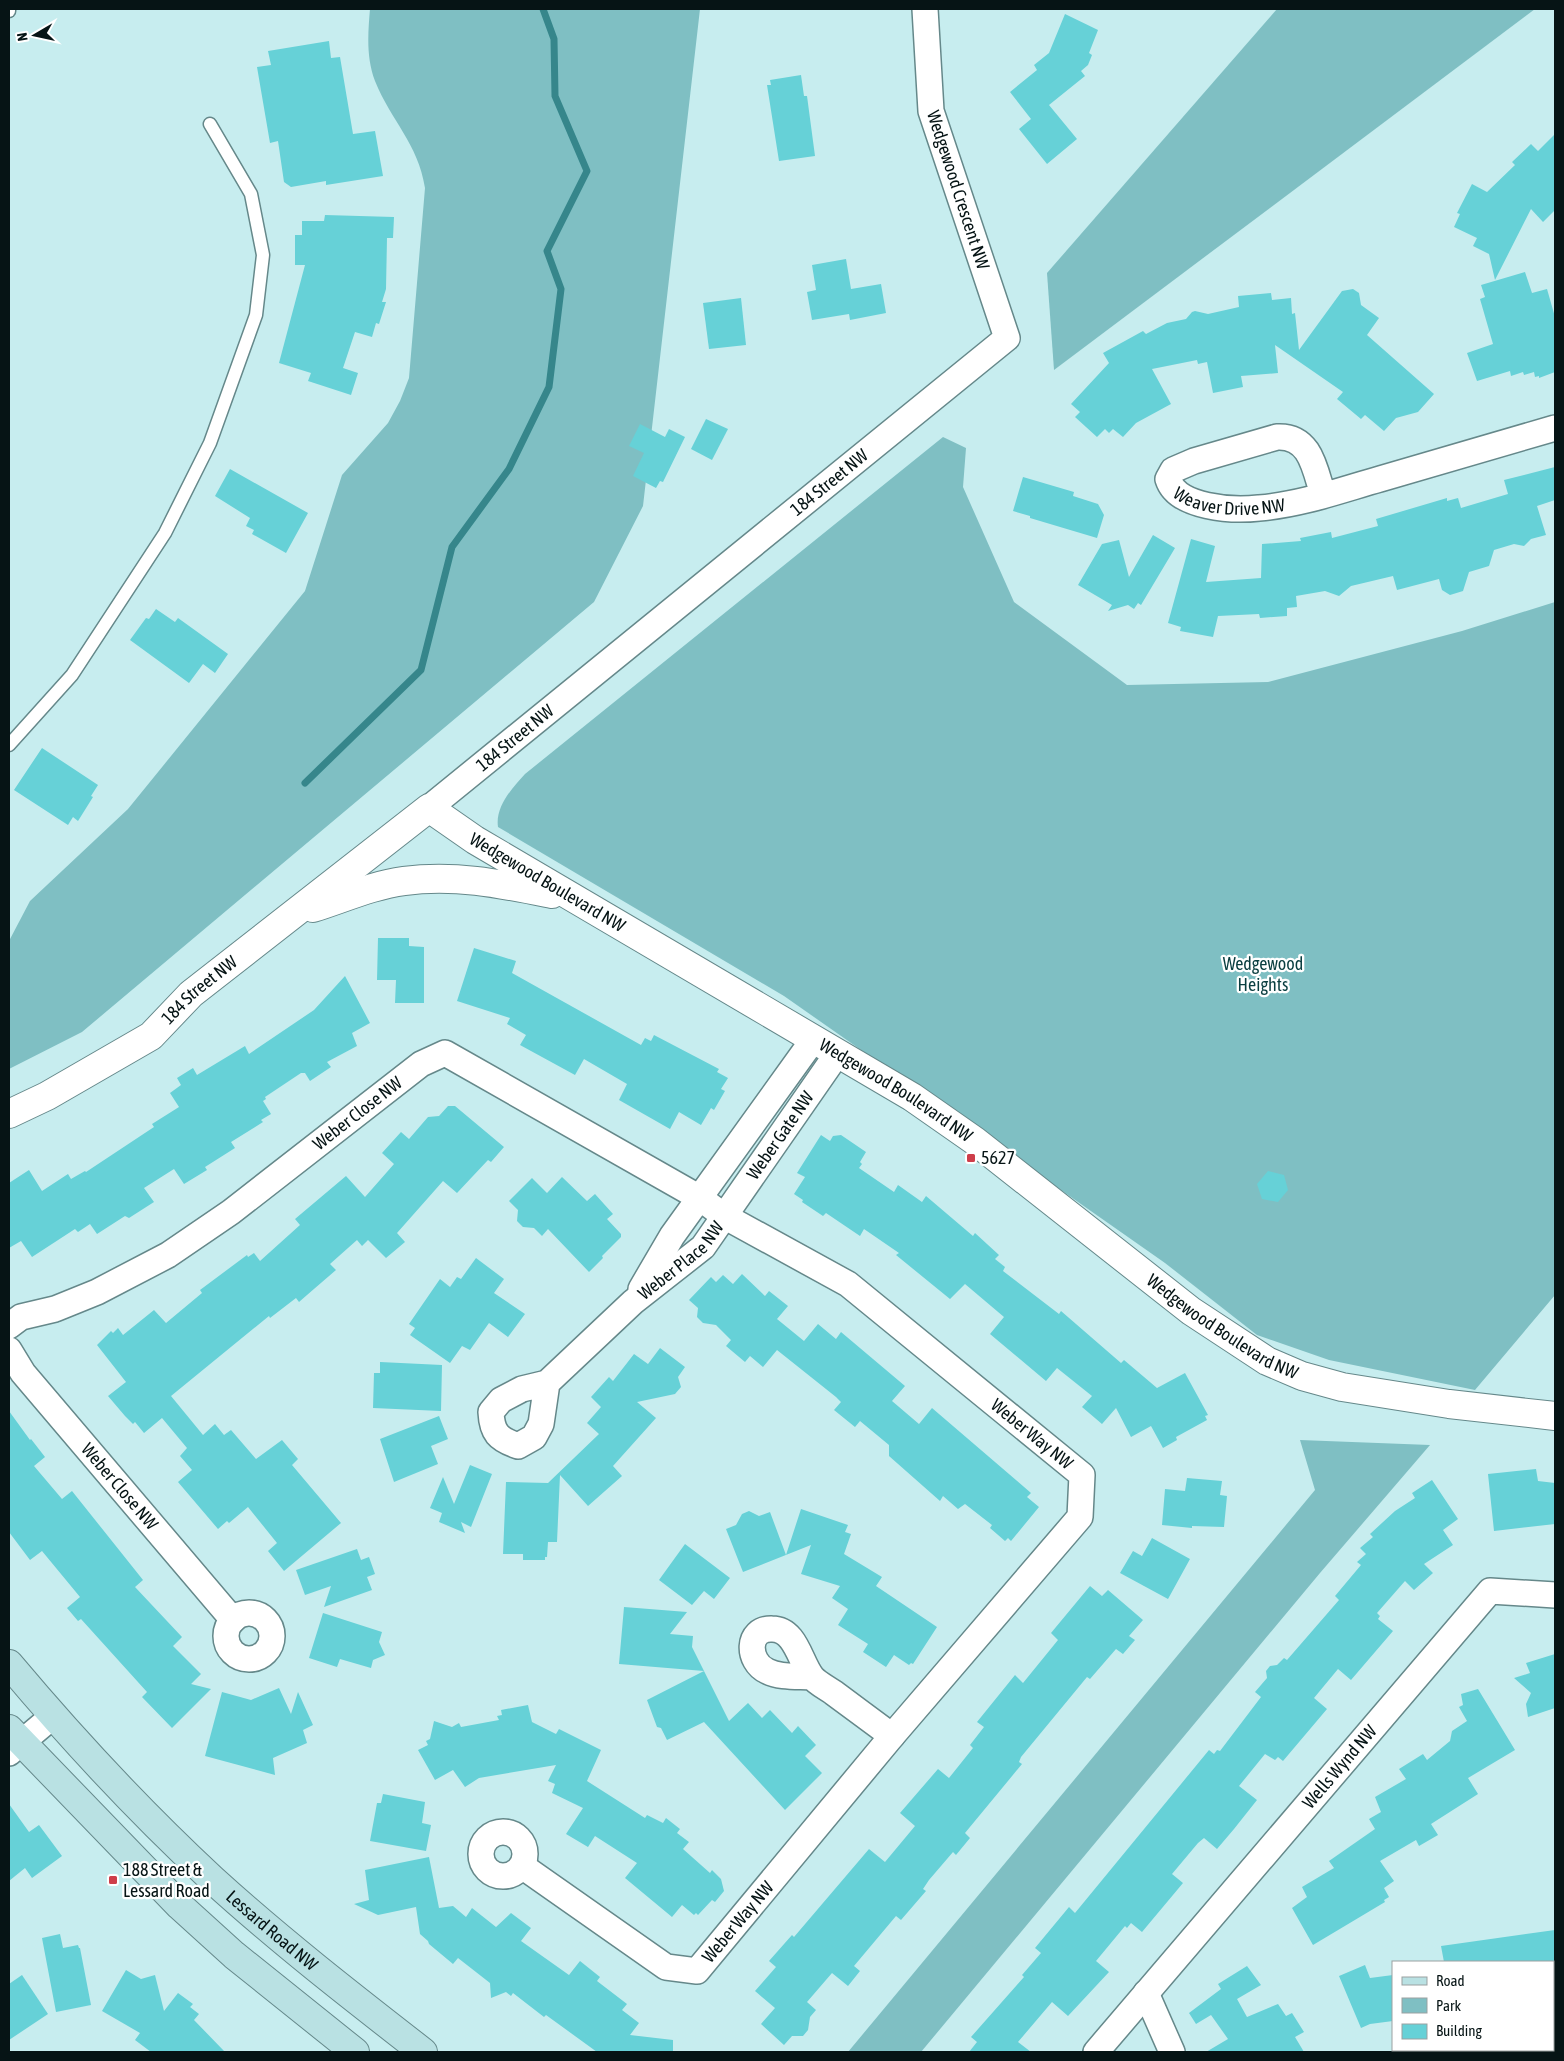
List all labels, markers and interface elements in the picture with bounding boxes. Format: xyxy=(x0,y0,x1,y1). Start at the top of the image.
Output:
north arrow xyxy=(10,10,60,60)
text: N xyxy=(14,32,31,42)
street label: Wedgewood Crescent NW xyxy=(923,108,994,272)
street label: 184 Street NW xyxy=(786,444,872,520)
street label: Weaver Drive NW xyxy=(1169,482,1286,519)
street label: 184 Street NW xyxy=(472,700,558,775)
street label: Wedgewood Boulevard NW xyxy=(466,828,629,936)
street label: 184 Street NW xyxy=(157,951,241,1028)
park label: Wedgewood Heights xyxy=(1223,953,1303,995)
street label: Wedgewood Boulevard NW xyxy=(816,1034,977,1146)
street label: Weber Close NW xyxy=(309,1072,406,1154)
street label: Weber Gate NW xyxy=(742,1087,818,1183)
place label: 5627 xyxy=(981,1147,1015,1168)
marker: 5627 xyxy=(965,1152,977,1164)
street label: Weber Place NW xyxy=(634,1217,728,1304)
street label: Wedgewood Boulevard NW xyxy=(1143,1269,1301,1383)
street label: Weber Way NW xyxy=(987,1394,1077,1473)
street label: Weber Close NW xyxy=(77,1439,163,1534)
street label: Wells Wynd NW xyxy=(1298,1721,1381,1813)
place label: 188 Street & Lessard Road xyxy=(123,1859,210,1901)
marker: 188 Street & Lessard Road xyxy=(107,1874,119,1886)
street label: Weber Way NW xyxy=(698,1877,778,1967)
street label: Lessard Road NW xyxy=(222,1886,322,1975)
legend xyxy=(1392,1961,1554,2051)
text: Road xyxy=(1436,1972,1465,1989)
text: Park xyxy=(1436,1997,1461,2014)
text: Building xyxy=(1436,2022,1482,2039)

